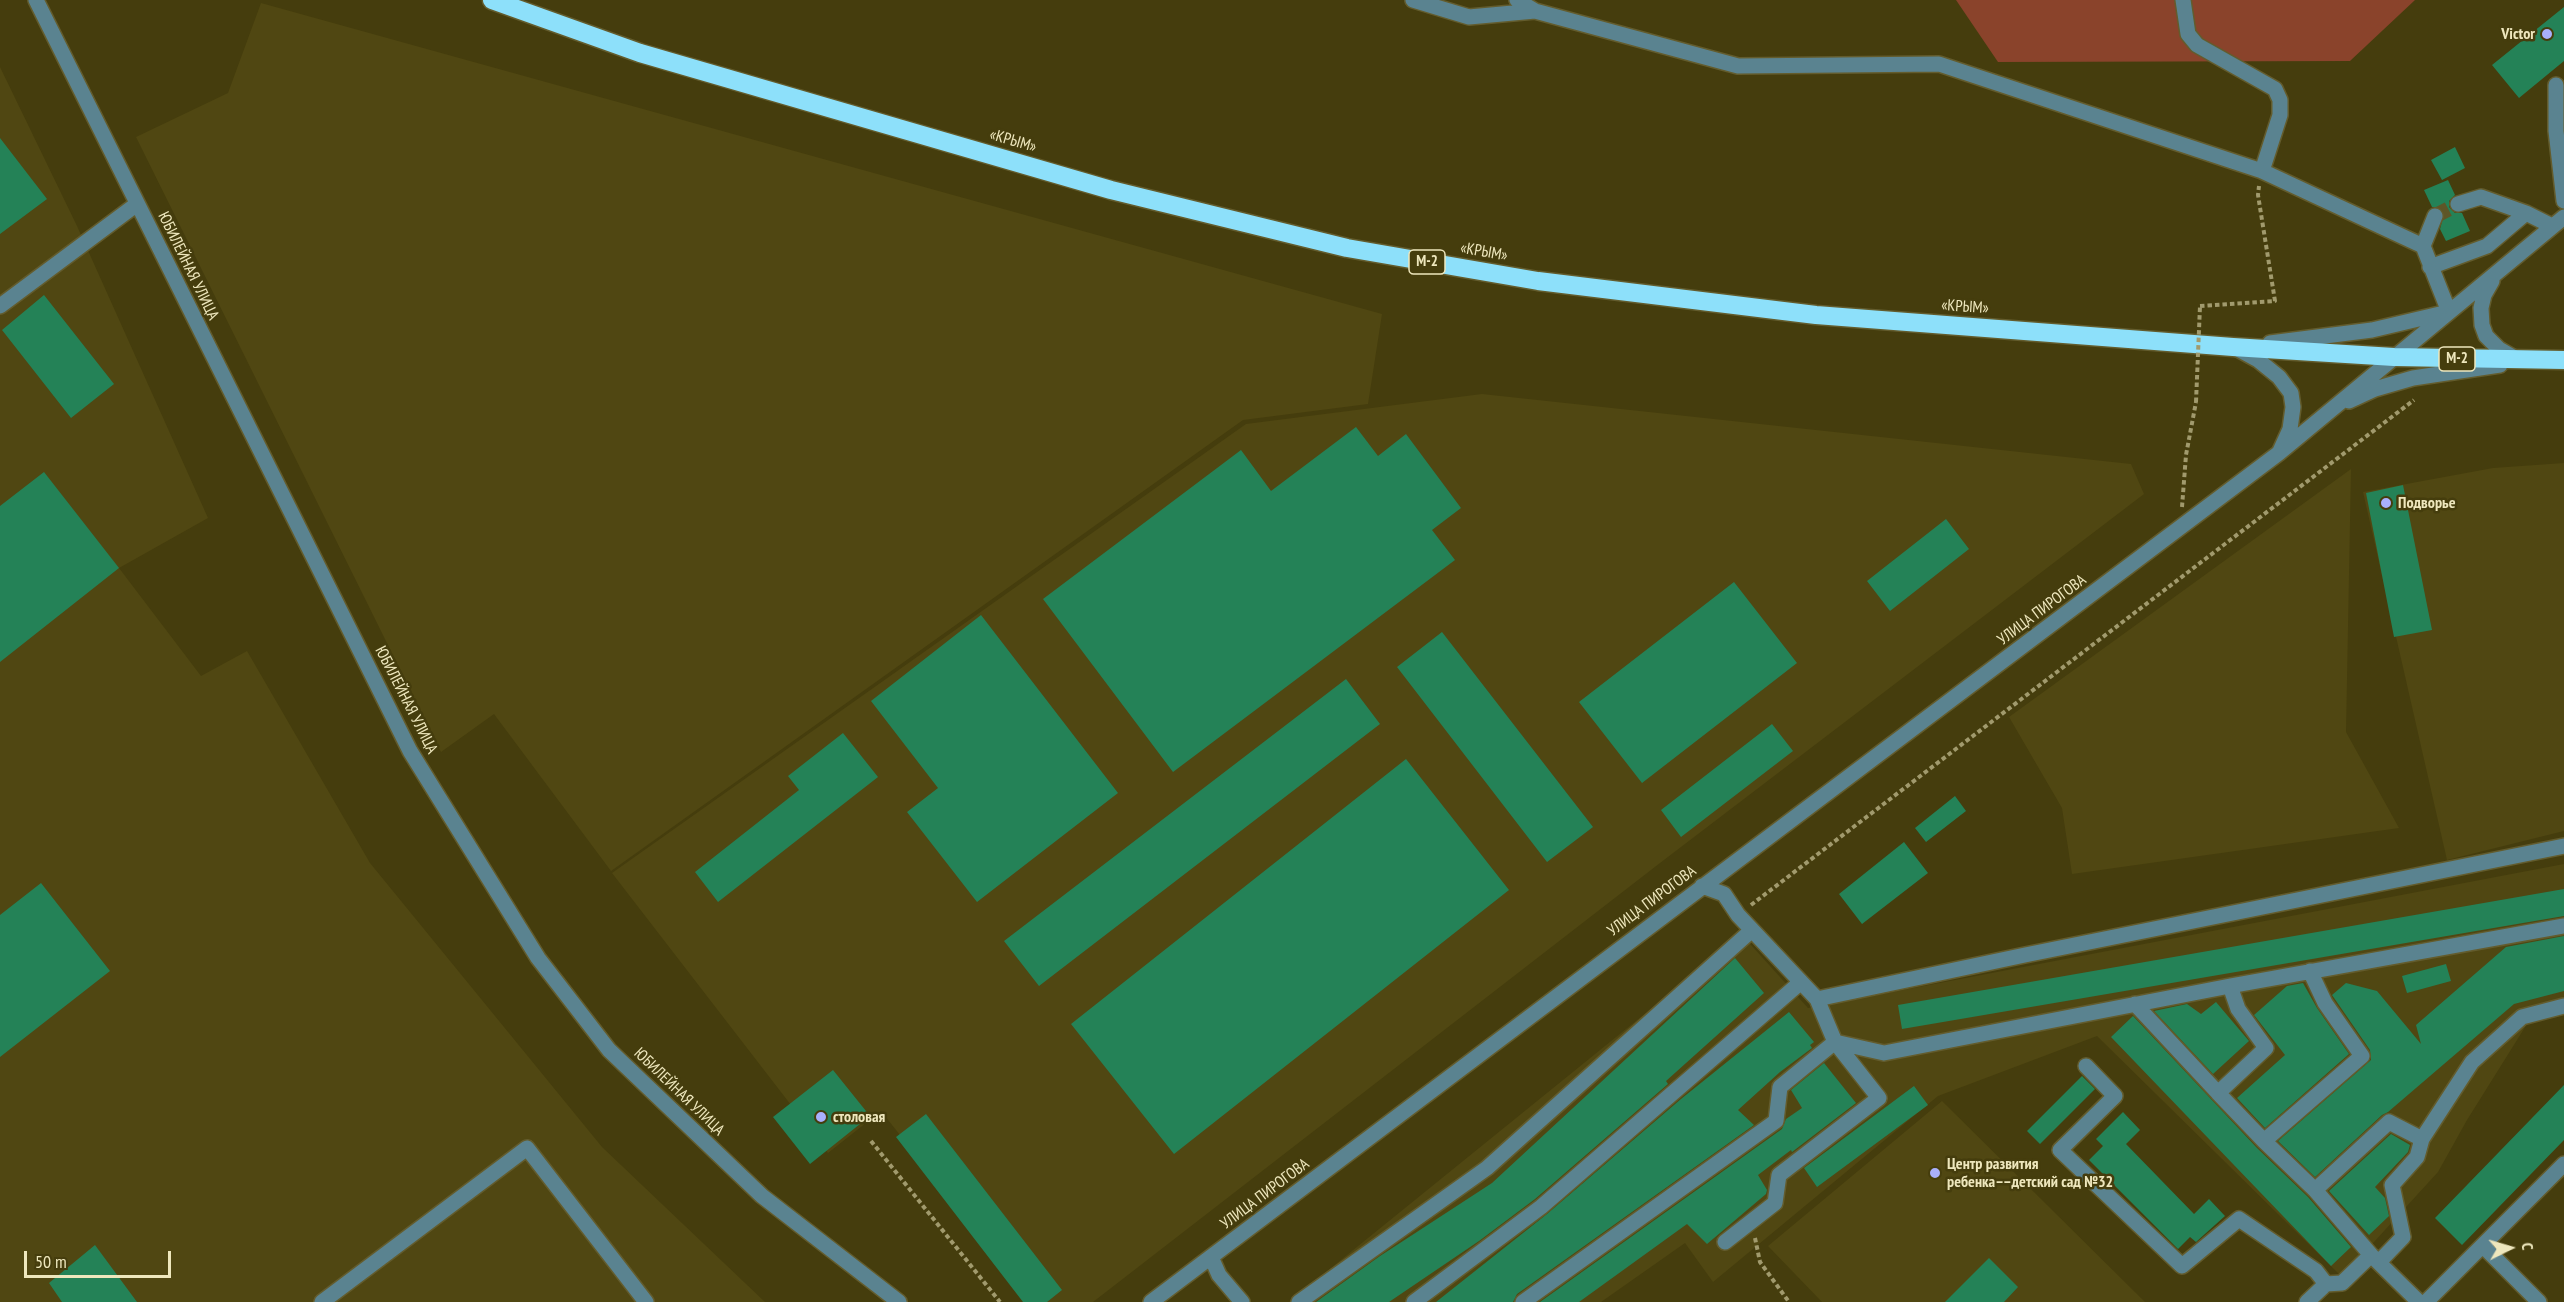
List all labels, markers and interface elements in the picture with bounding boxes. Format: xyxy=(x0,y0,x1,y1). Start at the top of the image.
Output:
place label: Victor xyxy=(2501,24,2535,44)
marker: Victor xyxy=(2540,27,2554,41)
street label: «КРЫМ» xyxy=(987,125,1039,157)
street label: ЮБИЛЕЙНАЯ УЛИЦА xyxy=(154,209,222,323)
street label: «КРЫМ» xyxy=(1459,238,1509,266)
road number: М-2 xyxy=(1409,250,1445,274)
street label: «КРЫМ» xyxy=(1941,296,1989,318)
road number: М-2 xyxy=(2439,347,2475,371)
place label: Подворье xyxy=(2398,493,2456,513)
marker: Подворье xyxy=(2379,496,2393,510)
street label: УЛИЦА ПИРОГОВА xyxy=(1994,571,2090,649)
street label: ЮБИЛЕЙНАЯ УЛИЦА xyxy=(371,643,441,757)
street label: УЛИЦА ПИРОГОВА xyxy=(1604,862,1700,940)
street label: ЮБИЛЕЙНАЯ УЛИЦА xyxy=(630,1044,728,1140)
place label: столовая xyxy=(833,1107,885,1127)
marker: столовая xyxy=(814,1110,828,1124)
place label: Центр развития ребенка––детский сад №32 xyxy=(1947,1154,2113,1192)
street label: УЛИЦА ПИРОГОВА xyxy=(1217,1155,1313,1233)
marker: Центр развития ребенка––детский сад №32 xyxy=(1928,1166,1942,1180)
north arrow xyxy=(2480,1218,2540,1278)
scale bar xyxy=(27,1239,174,1277)
text: С xyxy=(2518,1242,2538,1251)
text: 50 m xyxy=(35,1250,67,1273)

